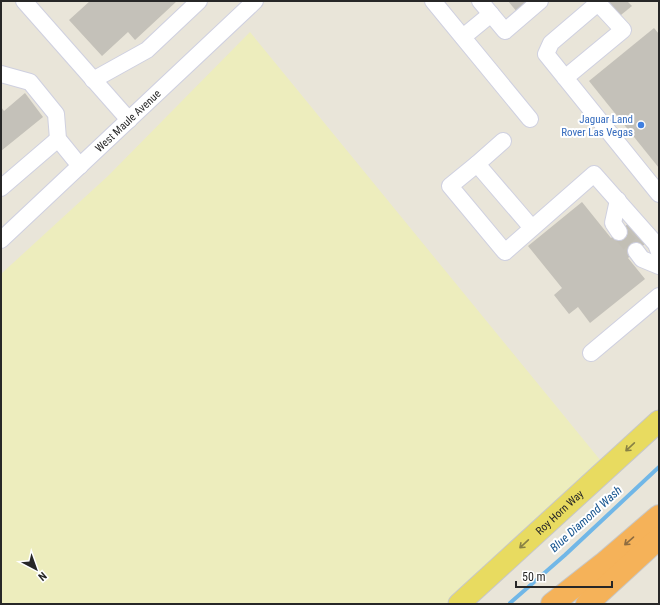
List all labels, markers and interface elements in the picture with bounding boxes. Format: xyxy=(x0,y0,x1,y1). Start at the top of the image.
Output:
street label: West Maule Avenue xyxy=(93,87,163,155)
place label: Jaguar Land Rover Las Vegas xyxy=(561,113,633,139)
marker: Jaguar Land Rover Las Vegas xyxy=(636,120,646,130)
one-way arrow xyxy=(625,442,635,452)
water label: Blue Diamond Wash xyxy=(547,483,625,555)
street label: Roy Horn Way xyxy=(533,487,586,538)
one-way arrow xyxy=(624,537,635,546)
one-way arrow xyxy=(519,540,529,549)
north arrow xyxy=(16,549,56,589)
scale bar xyxy=(516,563,612,589)
text: N xyxy=(35,569,49,583)
text: 50 m xyxy=(522,570,546,584)

